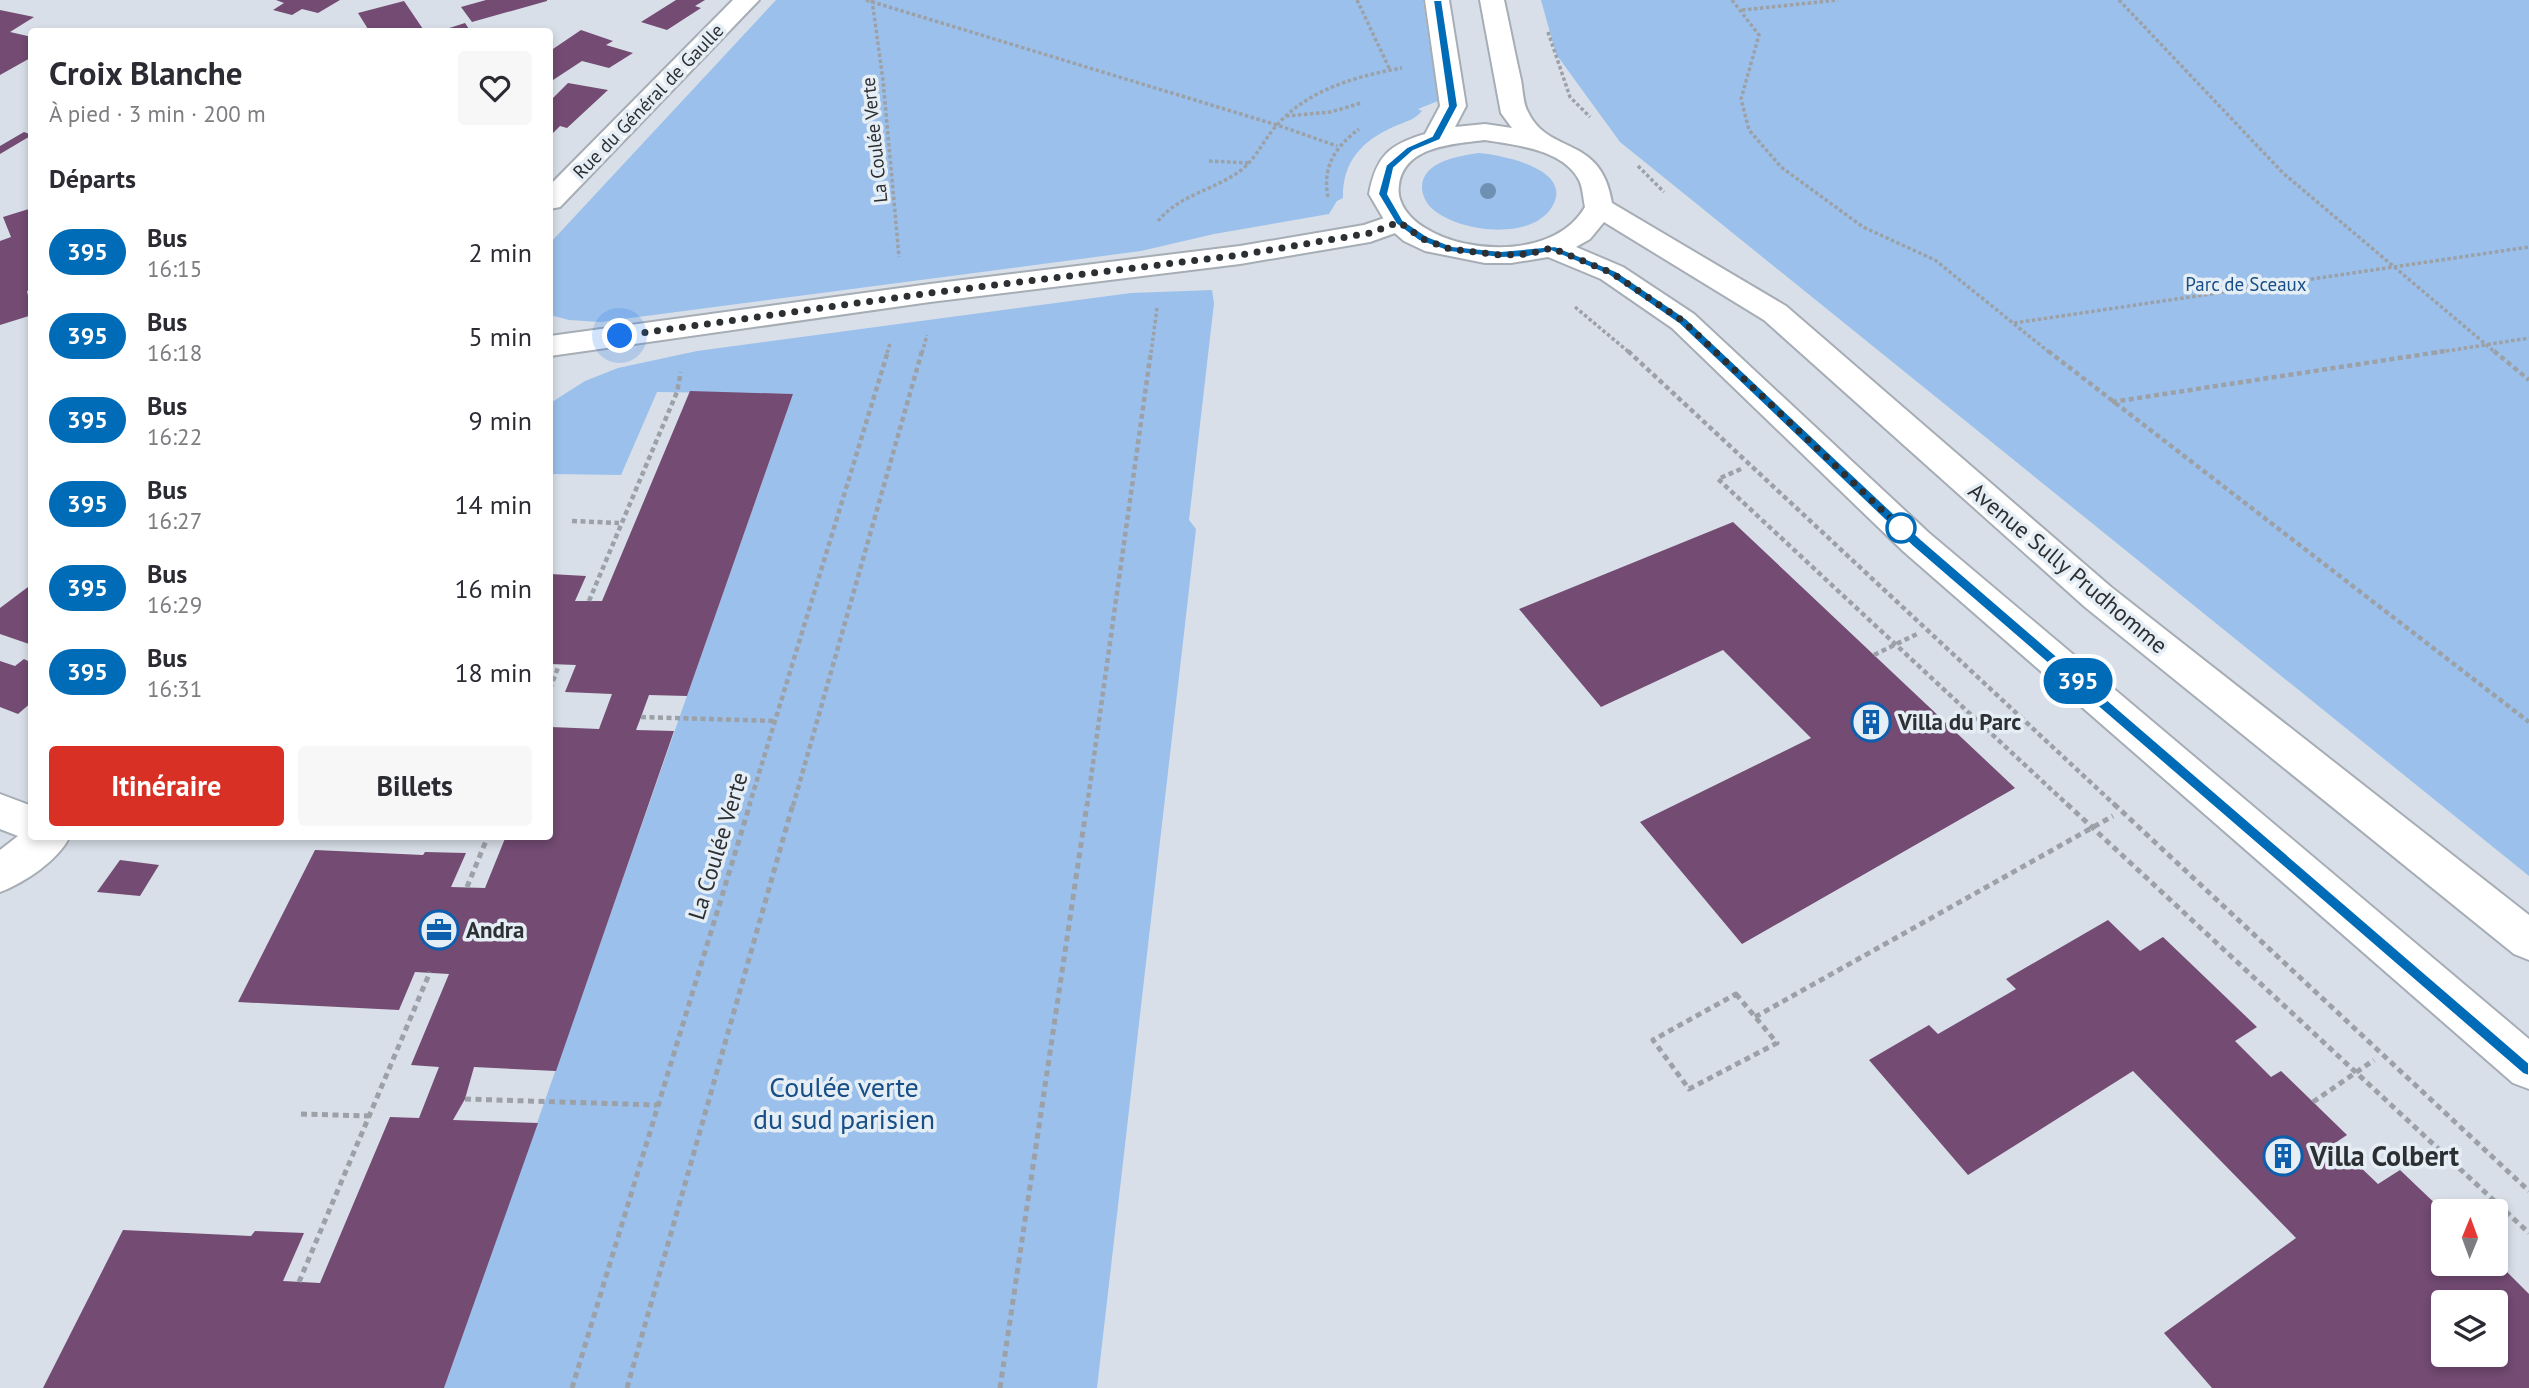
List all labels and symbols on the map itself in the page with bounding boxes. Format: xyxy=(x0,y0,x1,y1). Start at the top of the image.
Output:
street label: Rue du Général de Gaulle xyxy=(568,18,728,184)
street label: La Coulée Verte xyxy=(855,76,893,204)
park label: Parc de Sceaux xyxy=(2185,272,2307,296)
your location xyxy=(602,318,637,353)
street label: Avenue Sully Prudhomme xyxy=(1963,476,2174,659)
unlabelled marker xyxy=(1886,513,1916,543)
line badge: 395 xyxy=(2038,658,2118,704)
building icon: Villa du Parc xyxy=(1850,701,1892,743)
place label: Villa du Parc xyxy=(1897,707,2021,736)
street label: La Coulée Verte xyxy=(681,769,754,923)
office icon: Andra xyxy=(418,909,460,951)
place label: Andra xyxy=(466,915,524,944)
park label: Coulée verte du sud parisien xyxy=(753,1068,935,1137)
building icon: Villa Colbert xyxy=(2262,1135,2304,1177)
place label: Villa Colbert xyxy=(2309,1137,2459,1174)
north arrow xyxy=(2431,1199,2508,1276)

